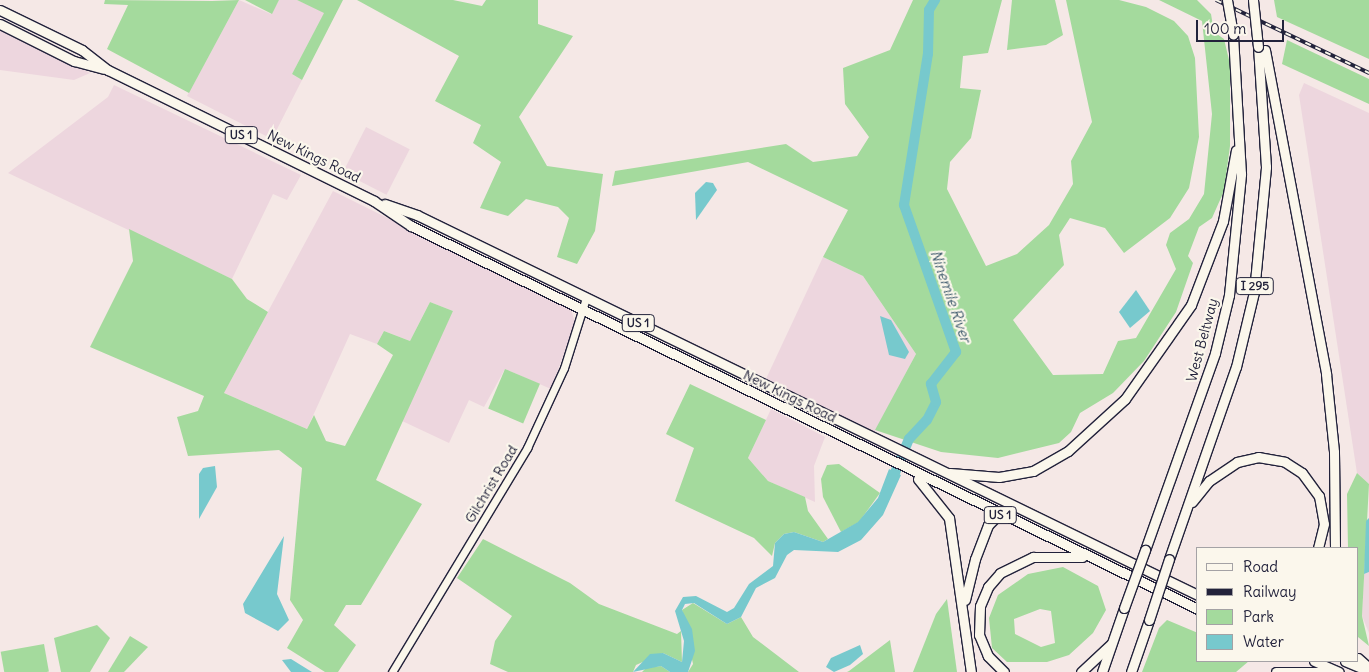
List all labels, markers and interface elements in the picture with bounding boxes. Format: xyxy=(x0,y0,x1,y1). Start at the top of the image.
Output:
scale bar xyxy=(1199,10,1286,42)
text: 100 m xyxy=(1204,19,1246,38)
road number: US 1 xyxy=(225,126,257,144)
street label: New Kings Road xyxy=(265,126,363,186)
water label: Ninemile River xyxy=(927,248,975,344)
road number: I 295 xyxy=(1235,276,1275,296)
street label: West Beltway xyxy=(1183,296,1221,384)
road number: US 1 xyxy=(622,314,654,332)
street label: New Kings Road xyxy=(741,366,839,426)
street label: Gilchrist Road xyxy=(461,442,521,526)
road number: US 1 xyxy=(984,506,1016,524)
legend xyxy=(1196,547,1359,662)
text: Road xyxy=(1243,557,1278,576)
text: Railway xyxy=(1243,582,1297,601)
text: Park xyxy=(1243,607,1274,626)
text: Water xyxy=(1243,632,1284,651)

